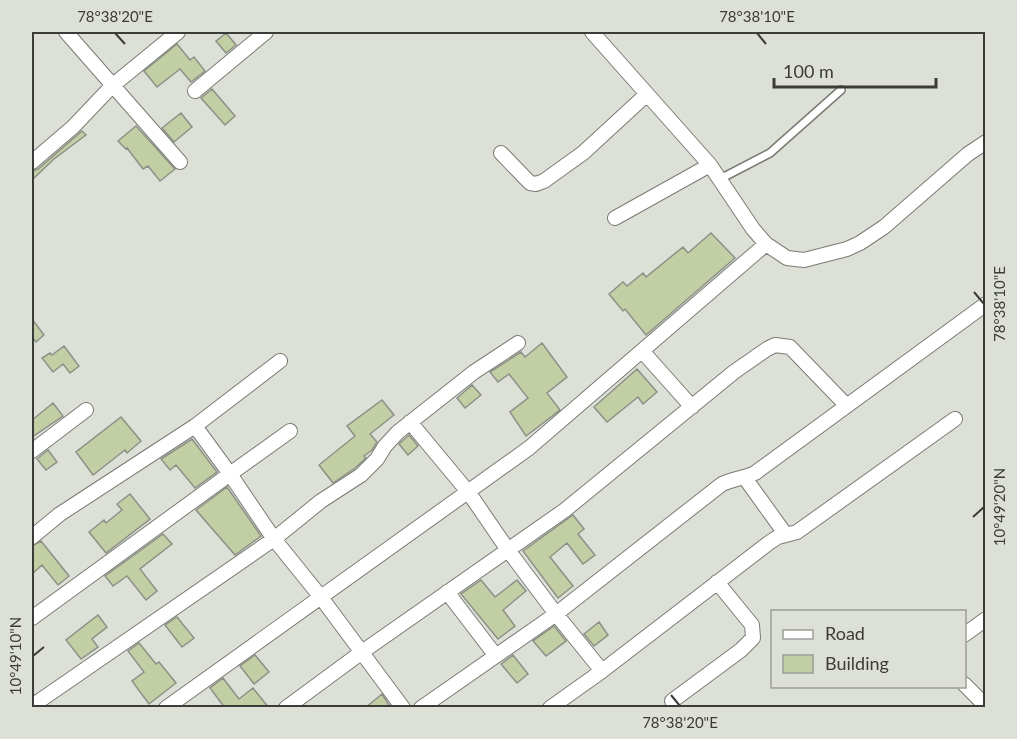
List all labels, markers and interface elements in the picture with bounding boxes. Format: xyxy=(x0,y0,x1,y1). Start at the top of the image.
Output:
text: 78°38'20"E xyxy=(77,7,153,25)
text: 78°38'10"E xyxy=(719,7,795,25)
scale bar xyxy=(774,51,936,89)
text: 100 m xyxy=(783,60,834,82)
text: 78°38'10"E xyxy=(990,266,1008,342)
text: 10°49'20"N xyxy=(990,468,1008,546)
legend xyxy=(771,610,966,688)
text: 10°49'10"N xyxy=(6,617,24,695)
text: Road xyxy=(825,622,865,644)
text: Building xyxy=(825,652,889,674)
text: 78°38'20"E xyxy=(642,713,718,731)

